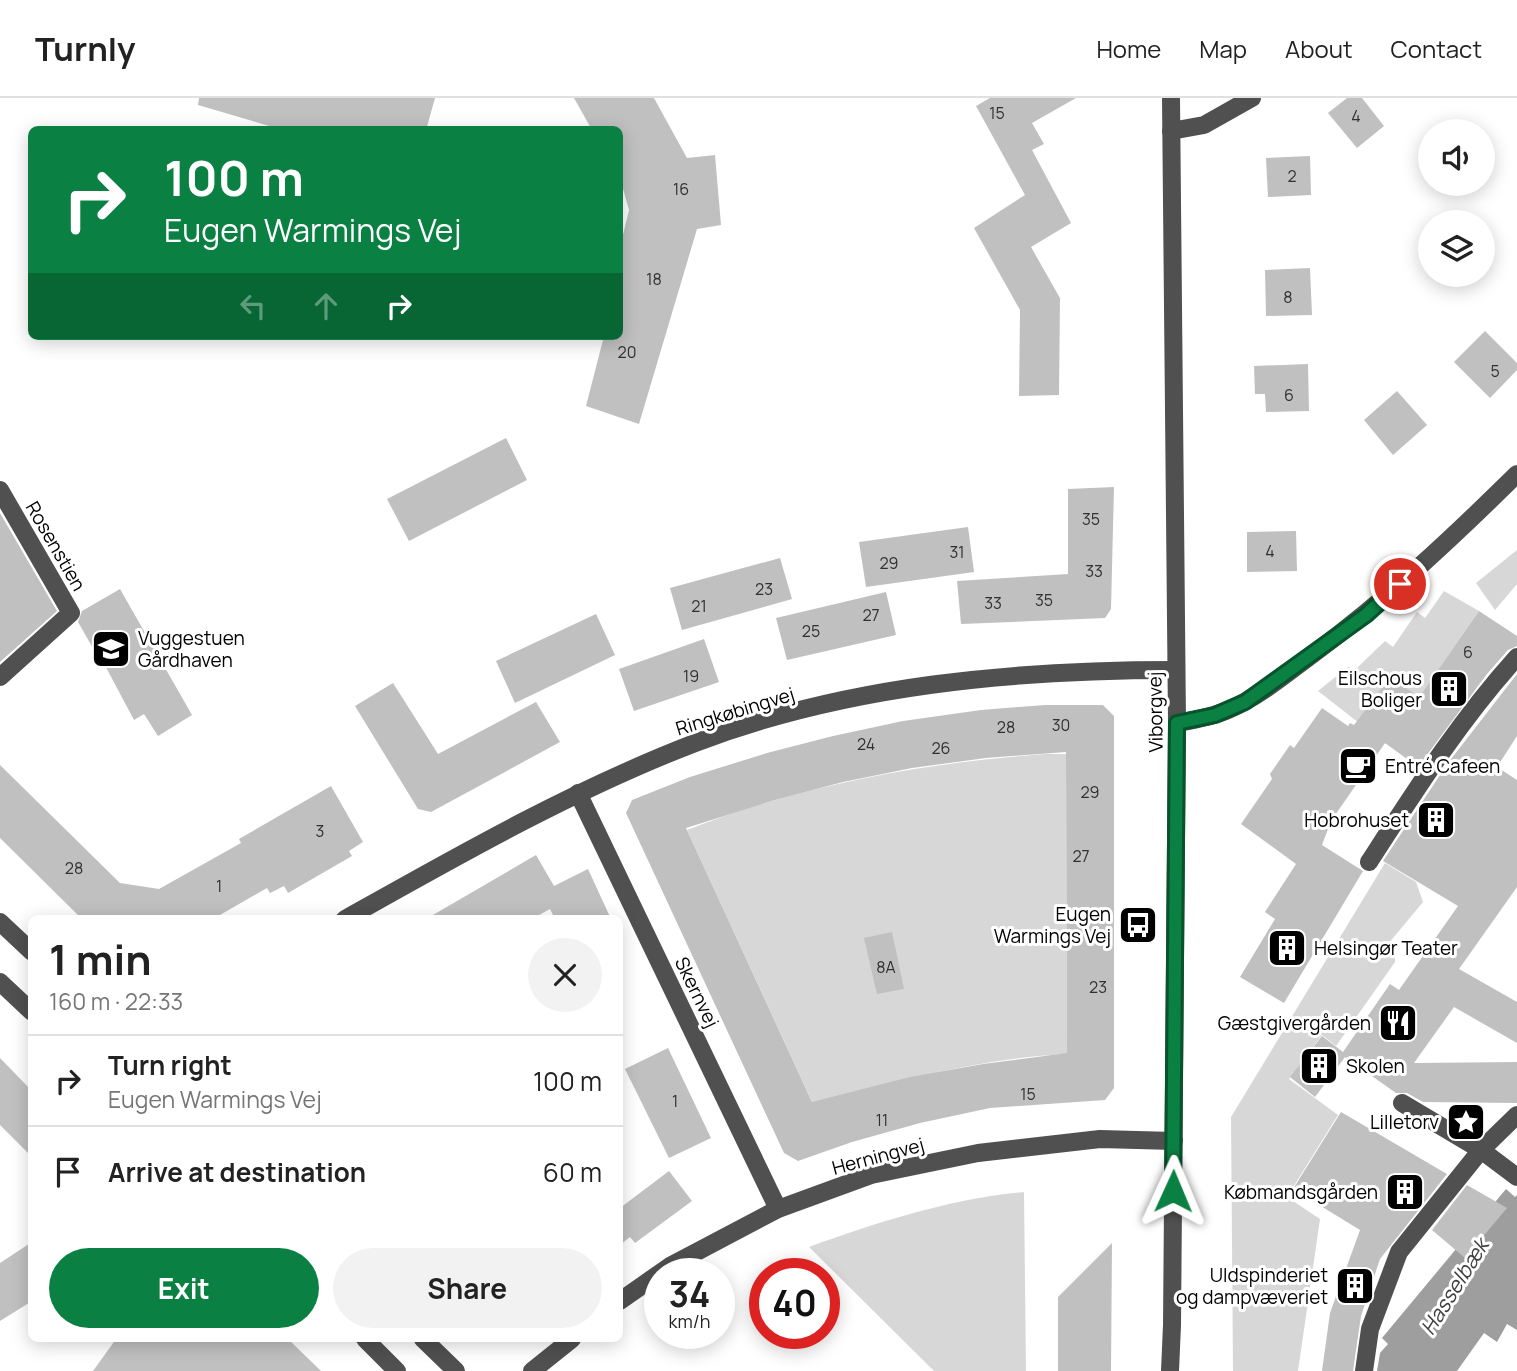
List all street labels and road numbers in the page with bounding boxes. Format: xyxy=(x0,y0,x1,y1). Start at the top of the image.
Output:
street label: Rosenstien xyxy=(20,496,92,596)
street label: Viborgvej xyxy=(1141,671,1169,753)
street label: Ringkøbingvej xyxy=(672,681,798,741)
street label: Skernvej xyxy=(669,952,725,1032)
street label: Herningvej xyxy=(829,1131,927,1181)

